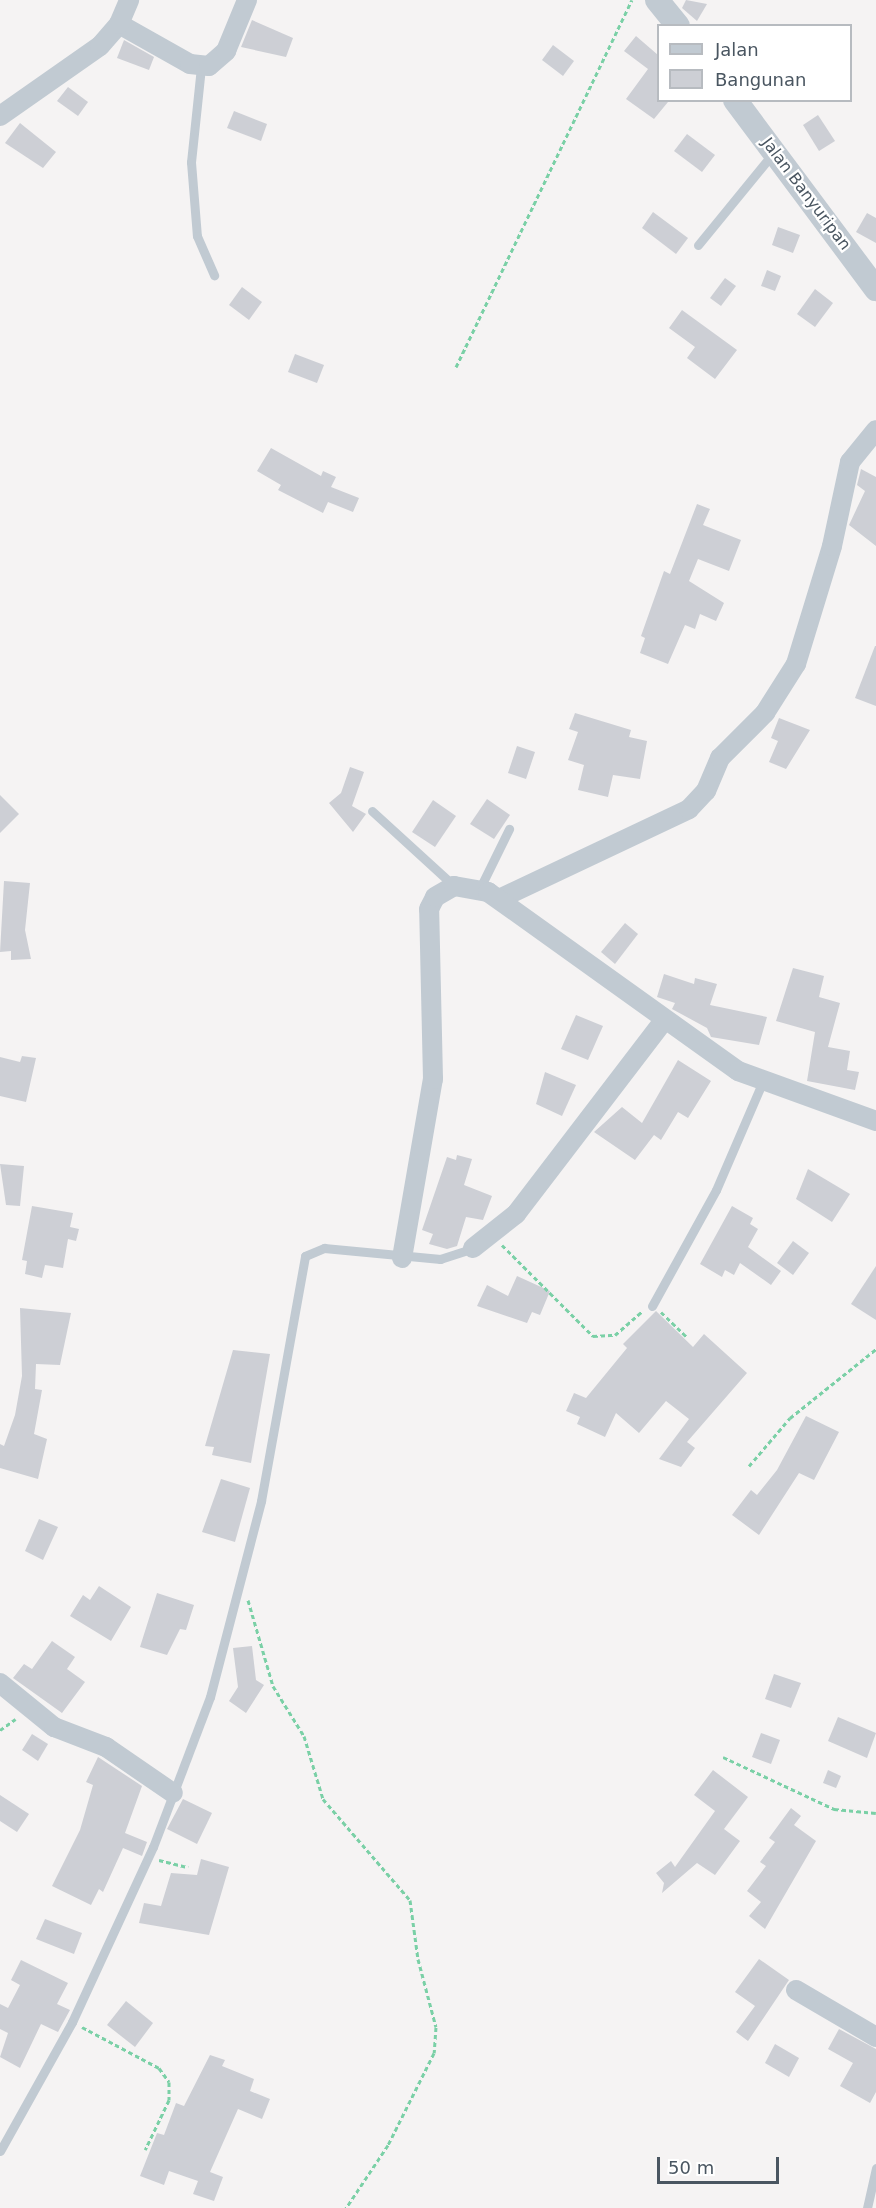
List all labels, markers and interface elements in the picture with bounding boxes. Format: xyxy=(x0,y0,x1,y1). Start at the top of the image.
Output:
legend xyxy=(657,24,852,102)
text: Jalan xyxy=(715,39,759,60)
text: Bangunan xyxy=(715,69,806,90)
street label: Jalan Banyuripan xyxy=(758,134,854,254)
scale bar xyxy=(660,2145,782,2183)
text: 50 m xyxy=(668,2157,714,2178)

